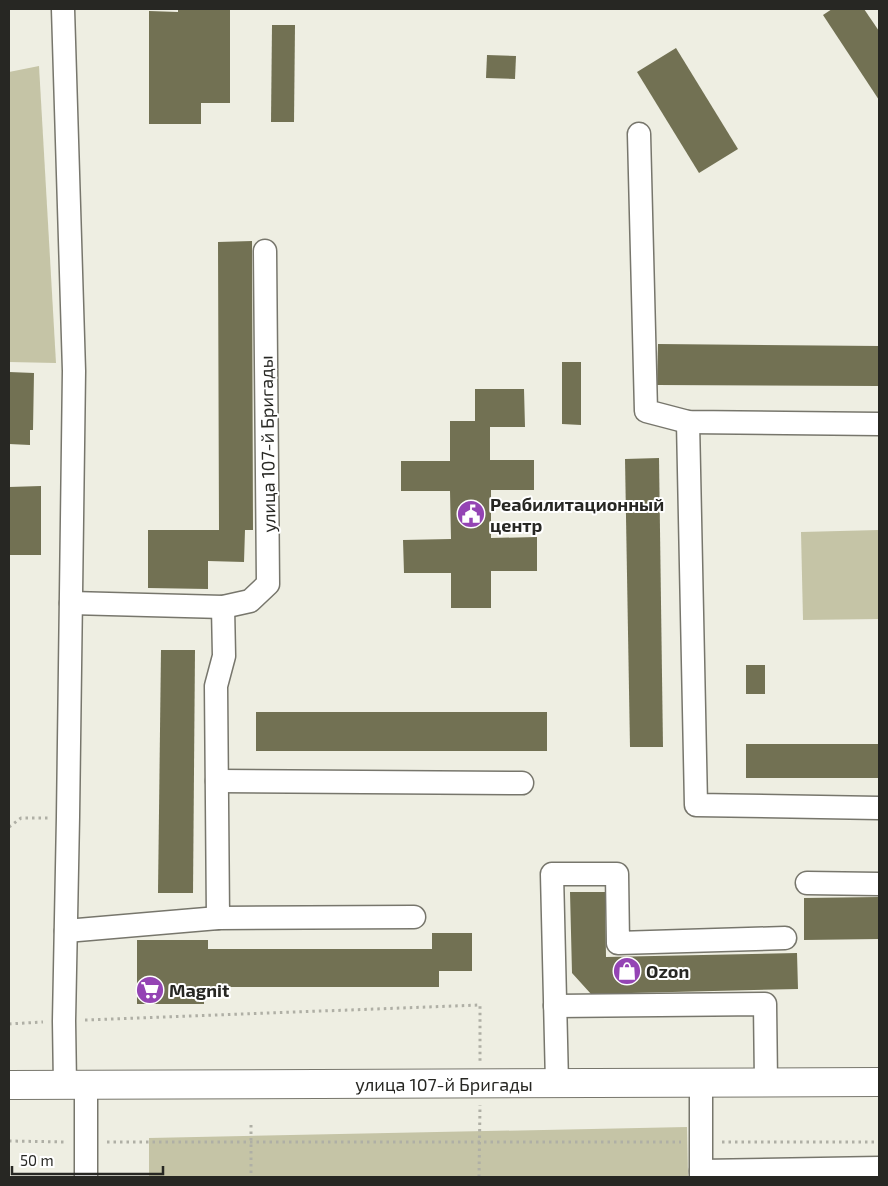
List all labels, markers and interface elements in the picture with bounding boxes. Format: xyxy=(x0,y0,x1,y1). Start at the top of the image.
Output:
street label: улица 107-й Бригады xyxy=(254,355,280,533)
place label: Реабилитационный центр xyxy=(490,493,664,536)
public building icon: Реабилитационный центр xyxy=(456,499,486,529)
shop icon: Ozon xyxy=(612,956,642,986)
place label: Ozon xyxy=(646,960,689,982)
supermarket icon: Magnit xyxy=(135,975,165,1005)
place label: Magnit xyxy=(169,979,230,1001)
street label: улица 107-й Бригады xyxy=(355,1073,533,1095)
scale bar xyxy=(12,1144,164,1176)
text: 50 m xyxy=(20,1151,54,1169)

